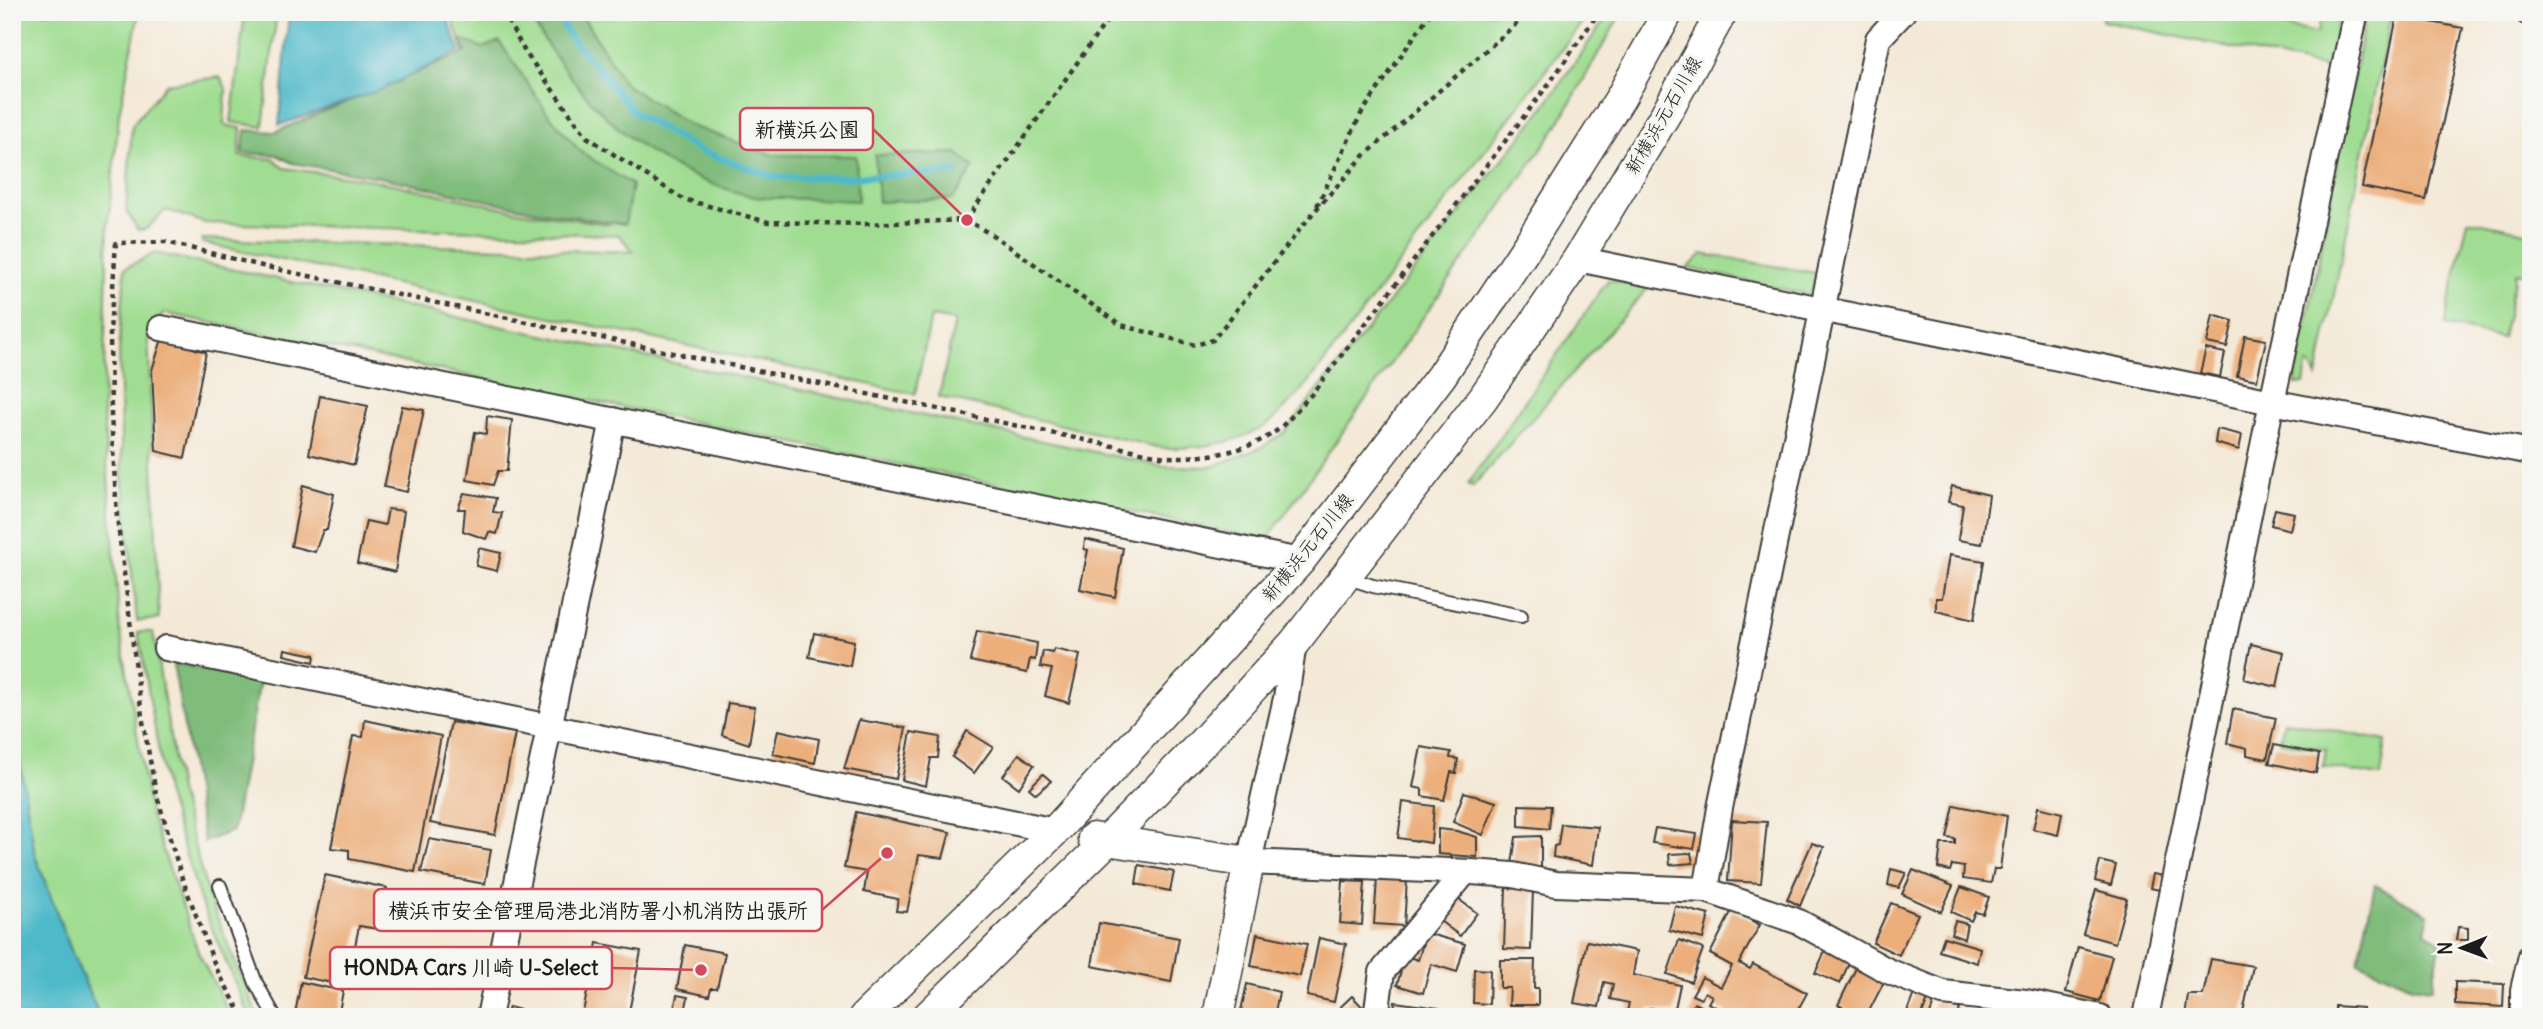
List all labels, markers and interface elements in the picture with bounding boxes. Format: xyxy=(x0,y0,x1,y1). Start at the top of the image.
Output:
street label: 新横浜元石川線 xyxy=(1619,51,1707,179)
callout: 新横浜公園 xyxy=(740,108,873,150)
text: 新横浜公園 xyxy=(755,116,860,143)
street label: 新横浜元石川線 xyxy=(1256,488,1358,606)
callout: 横浜市安全管理局港北消防署小机消防出張所 xyxy=(374,889,822,931)
text: 横浜市安全管理局港北消防署小机消防出張所 xyxy=(388,897,808,924)
north arrow xyxy=(2428,914,2498,984)
text: N xyxy=(2433,942,2457,955)
callout: HONDA Cars 川崎 U-Select xyxy=(330,947,612,989)
text: HONDA Cars 川崎 U-Select xyxy=(344,954,599,981)

